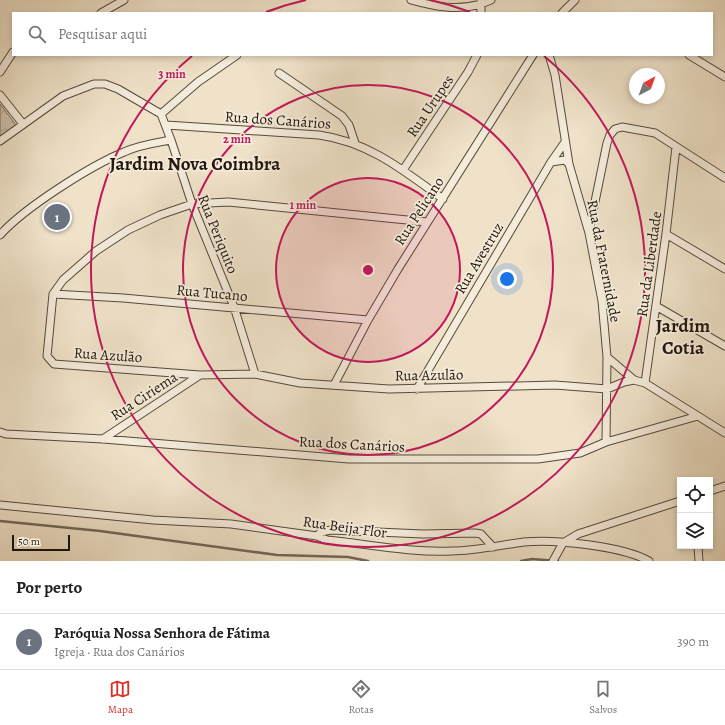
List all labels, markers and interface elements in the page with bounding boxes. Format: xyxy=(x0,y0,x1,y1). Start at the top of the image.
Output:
search box xyxy=(12,12,713,56)
icon: search xyxy=(26,23,48,45)
text: Pesquisar aqui xyxy=(58,24,147,44)
text: 3 min xyxy=(158,66,186,82)
north arrow xyxy=(629,68,665,104)
street label: Rua Urupes xyxy=(402,71,458,141)
street label: Rua dos Canários xyxy=(224,106,332,134)
text: 2 min xyxy=(223,131,251,147)
district label: Jardim Nova Coimbra xyxy=(110,151,281,177)
street label: Rua Pelicano xyxy=(389,173,449,249)
street label: Rua Periquito xyxy=(193,192,243,276)
text: 1 min xyxy=(290,197,317,213)
street label: Rua da Fraternidade xyxy=(582,198,626,324)
pin: 1 xyxy=(44,202,70,232)
street label: Rua da Liberdade xyxy=(632,210,666,318)
street label: Rua Avestruz xyxy=(450,218,508,298)
centre of rings xyxy=(361,263,375,277)
your location xyxy=(497,269,517,289)
street label: Rua Tucano xyxy=(175,280,249,306)
district label: Jardim Cotia xyxy=(656,313,710,361)
street label: Rua Azulão xyxy=(73,343,143,367)
street label: Rua Azulão xyxy=(394,364,464,386)
street label: Rua Ciriema xyxy=(107,367,181,425)
street label: Rua dos Canários xyxy=(298,431,406,457)
map controls xyxy=(677,477,713,549)
button: locate xyxy=(677,477,713,513)
street label: Rua Beija Flor xyxy=(302,511,389,543)
button: layers xyxy=(677,513,713,549)
scale bar xyxy=(12,533,70,552)
text: 50 m xyxy=(18,534,40,549)
text: Por perto xyxy=(16,576,82,599)
text: Paróquia Nossa Senhora de Fátima xyxy=(54,623,270,643)
text: 1 xyxy=(27,633,31,650)
text: 390 m xyxy=(677,633,709,650)
text: Igreja · Rua dos Canários xyxy=(54,643,185,660)
tab: Mapa xyxy=(108,678,133,717)
tab: Rotas xyxy=(349,678,374,717)
tab: Salvos xyxy=(589,678,617,717)

